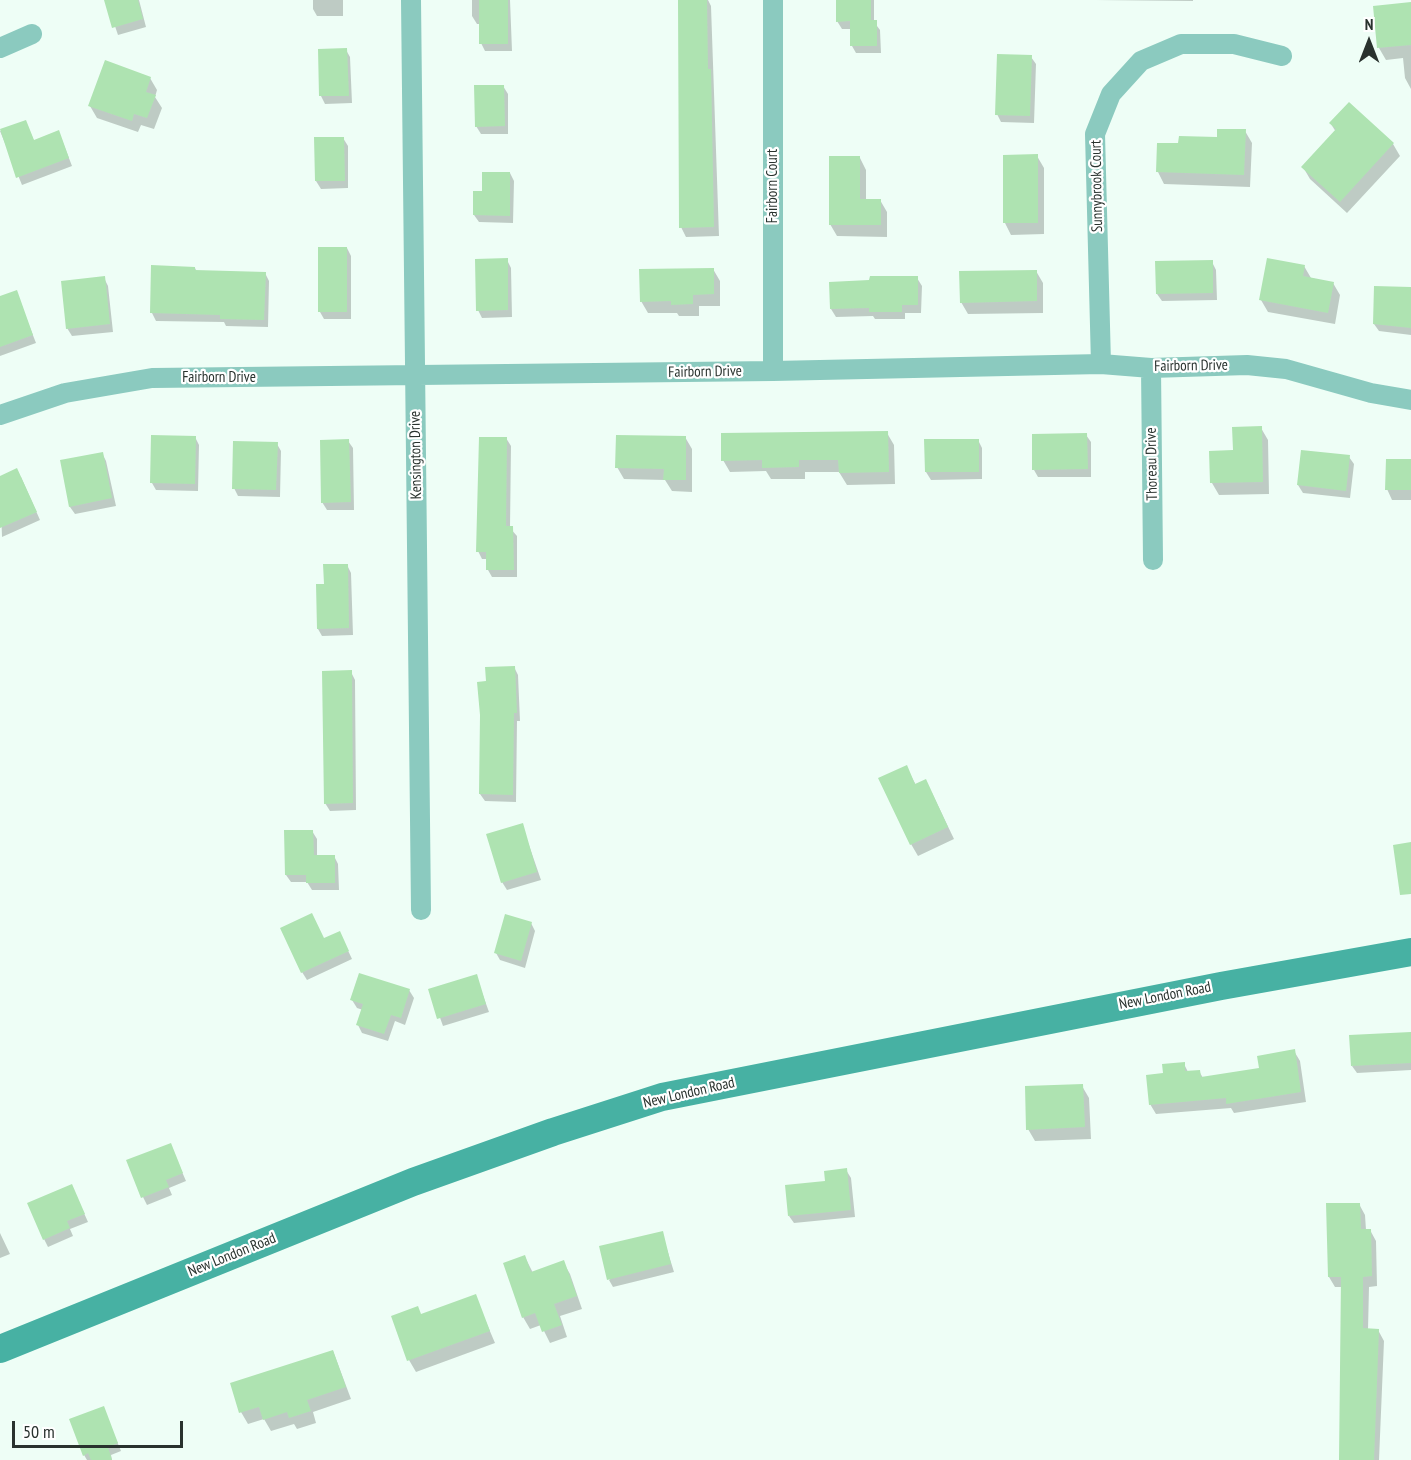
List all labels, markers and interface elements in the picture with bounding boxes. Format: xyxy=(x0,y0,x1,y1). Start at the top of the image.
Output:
north arrow xyxy=(1339,12,1399,72)
text: N xyxy=(1365,14,1373,34)
street label: Sunnybrook Court xyxy=(1087,140,1107,232)
street label: Fairborn Court xyxy=(764,149,782,223)
street label: Fairborn Drive xyxy=(1154,356,1228,376)
street label: Fairborn Drive xyxy=(668,362,742,382)
street label: Fairborn Drive xyxy=(182,369,256,387)
street label: Kensington Drive xyxy=(406,411,426,499)
street label: Thoreau Drive xyxy=(1142,427,1162,501)
street label: New London Road xyxy=(1118,978,1212,1014)
street label: New London Road xyxy=(642,1074,736,1112)
street label: New London Road xyxy=(185,1229,279,1281)
scale bar xyxy=(15,1409,186,1447)
text: 50 m xyxy=(23,1420,55,1443)

